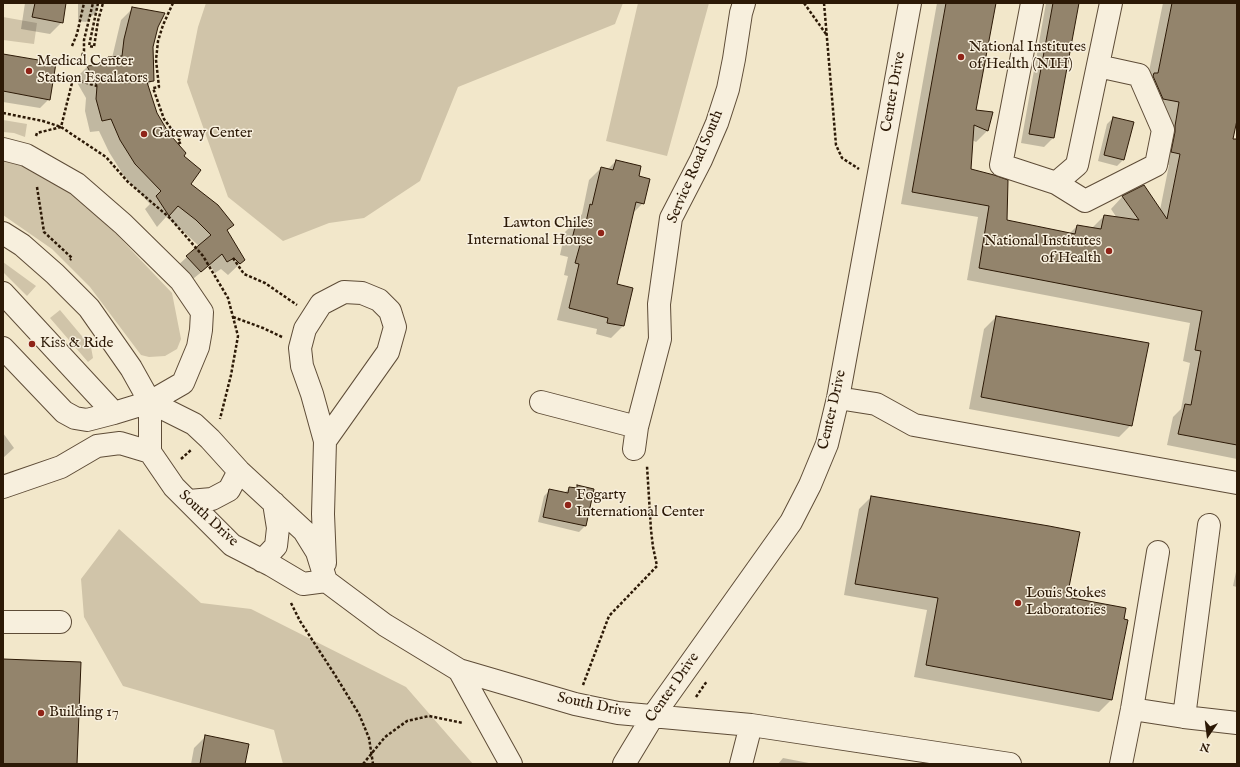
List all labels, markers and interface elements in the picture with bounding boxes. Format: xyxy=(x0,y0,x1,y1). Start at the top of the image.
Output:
place label: National Institutes of Health (NIH) xyxy=(969,39,1086,74)
street label: Center Drive xyxy=(878,50,910,134)
marker: National Institutes of Health (NIH) xyxy=(956,52,966,62)
place label: Medical Center Station Escalators xyxy=(37,53,148,88)
marker: Medical Center Station Escalators xyxy=(24,66,34,76)
street label: Service Road South xyxy=(664,108,728,226)
place label: Gateway Center xyxy=(152,125,252,143)
marker: Gateway Center xyxy=(139,129,149,139)
place label: Lawton Chiles International House xyxy=(467,215,593,250)
marker: Lawton Chiles International House xyxy=(596,228,606,238)
place label: National Institutes of Health xyxy=(984,233,1101,268)
marker: National Institutes of Health xyxy=(1104,246,1114,256)
place label: Kiss & Ride xyxy=(40,335,113,353)
marker: Kiss & Ride xyxy=(27,339,37,349)
street label: Center Drive xyxy=(815,368,851,452)
street label: South Drive xyxy=(174,487,242,551)
place label: Fogarty International Center xyxy=(576,487,704,522)
marker: Fogarty International Center xyxy=(563,500,573,510)
place label: Louis Stokes Laboratories xyxy=(1026,585,1106,620)
marker: Louis Stokes Laboratories xyxy=(1013,598,1023,608)
street label: Center Drive xyxy=(642,650,704,726)
street label: South Drive xyxy=(556,689,632,723)
place label: Building 17 xyxy=(49,704,119,722)
marker: Building 17 xyxy=(36,708,46,718)
north arrow xyxy=(1188,715,1228,755)
text: N xyxy=(1199,739,1211,755)

